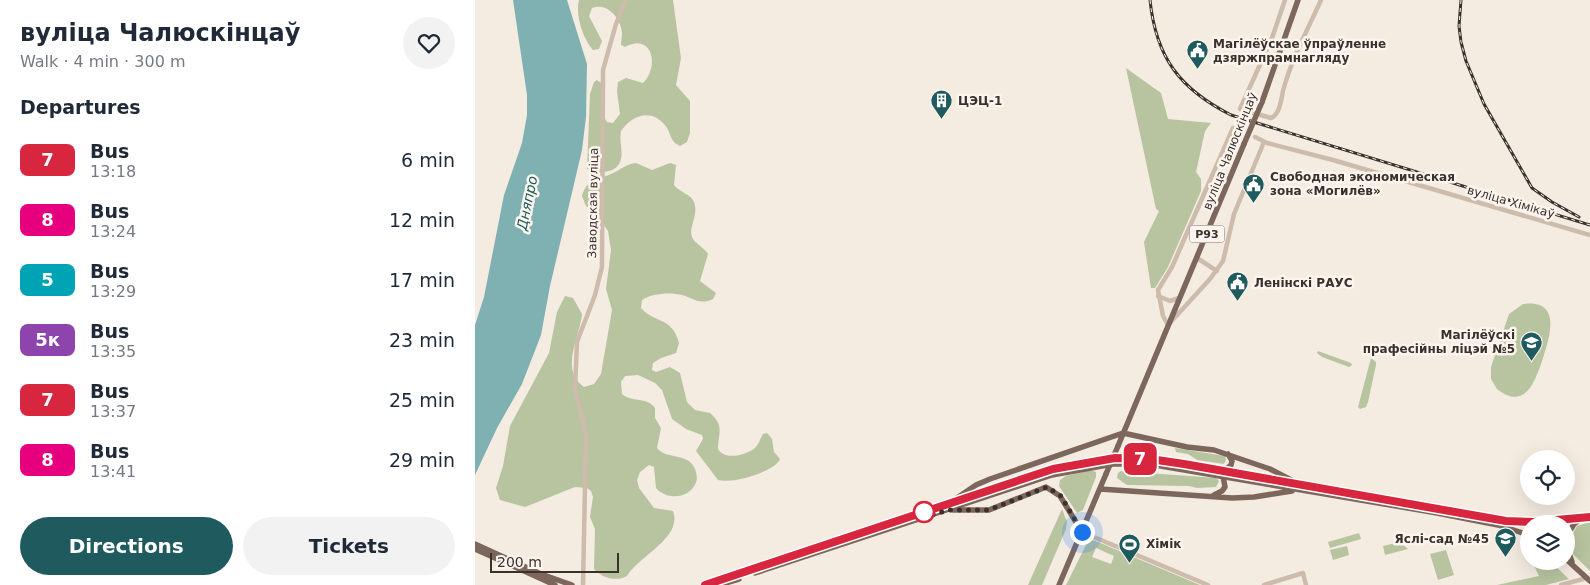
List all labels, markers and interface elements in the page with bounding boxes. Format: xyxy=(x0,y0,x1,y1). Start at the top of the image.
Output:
button: heart xyxy=(403,17,455,69)
text: вуліца Чалюскінцаў xyxy=(20,19,300,47)
place label: Магілёўскае ўпраўленне дзяржпрамнагляду xyxy=(1213,37,1386,65)
public building icon: Магілёўскае ўпраўленне дзяржпрамнагляду xyxy=(1185,39,1209,70)
text: Walk · 4 min · 300 m xyxy=(20,52,185,71)
building icon: ЦЭЦ-1 xyxy=(930,89,954,120)
street label: вуліца Чалюскінцаў xyxy=(1200,90,1260,212)
place label: ЦЭЦ-1 xyxy=(958,94,1002,108)
text: Departures xyxy=(20,96,141,118)
text: Bus xyxy=(90,140,129,162)
street label: Заводская вуліца xyxy=(585,148,601,258)
text: 7 xyxy=(41,149,54,170)
text: 6 min xyxy=(401,149,455,171)
text: 13:18 xyxy=(90,162,136,181)
place label: Свободная экономическая зона «Могилёв» xyxy=(1270,170,1455,198)
public building icon: Свободная экономическая зона «Могилёв» xyxy=(1242,172,1266,203)
water label: Дняпро xyxy=(513,174,541,233)
street label: вуліца Хімікаў xyxy=(1466,183,1556,221)
text: Bus xyxy=(90,200,129,222)
text: 8 xyxy=(41,209,54,230)
text: 12 min xyxy=(389,209,455,231)
text: 13:24 xyxy=(90,222,136,241)
road number: Р93 xyxy=(1189,225,1225,242)
text: Bus xyxy=(90,260,129,282)
text: 5 xyxy=(41,269,54,290)
text: 17 min xyxy=(389,269,455,291)
public building icon: Ленінскі РАУС xyxy=(1226,271,1250,302)
place label: Ленінскі РАУС xyxy=(1254,276,1353,290)
text: 13:29 xyxy=(90,282,136,301)
text: Bus xyxy=(90,320,129,342)
place label: Магілёўскі прафесійны ліцэй №5 xyxy=(1363,328,1515,356)
text: 5к xyxy=(35,329,60,350)
text: 23 min xyxy=(389,329,455,351)
school or university icon: Магілёўскі прафесійны ліцэй №5 xyxy=(1519,330,1543,361)
text: 13:35 xyxy=(90,342,136,361)
text: Bus xyxy=(90,380,129,402)
text: 7 xyxy=(41,389,54,410)
text: 25 min xyxy=(389,389,455,411)
text: 13:37 xyxy=(90,402,136,421)
text: Bus xyxy=(90,440,129,462)
line badge: 7 xyxy=(1124,443,1156,475)
text: 7 xyxy=(1134,448,1146,469)
text: 8 xyxy=(41,449,54,470)
text: 29 min xyxy=(389,449,455,471)
map controls xyxy=(1520,450,1575,570)
button: locate xyxy=(1520,450,1575,505)
text: 13:41 xyxy=(90,462,136,481)
unlabelled marker xyxy=(913,501,935,523)
button: layers xyxy=(1520,515,1575,570)
button: Directions xyxy=(20,517,233,575)
button: Tickets xyxy=(243,517,455,575)
your location xyxy=(1070,520,1095,545)
school or university icon: Яслі-сад №45 xyxy=(1493,527,1517,558)
sports icon: Хімік xyxy=(1118,532,1142,563)
place label: Яслі-сад №45 xyxy=(1395,532,1489,546)
place label: Хімік xyxy=(1146,537,1181,551)
scale bar xyxy=(490,550,619,573)
text: 200 m xyxy=(497,554,542,570)

